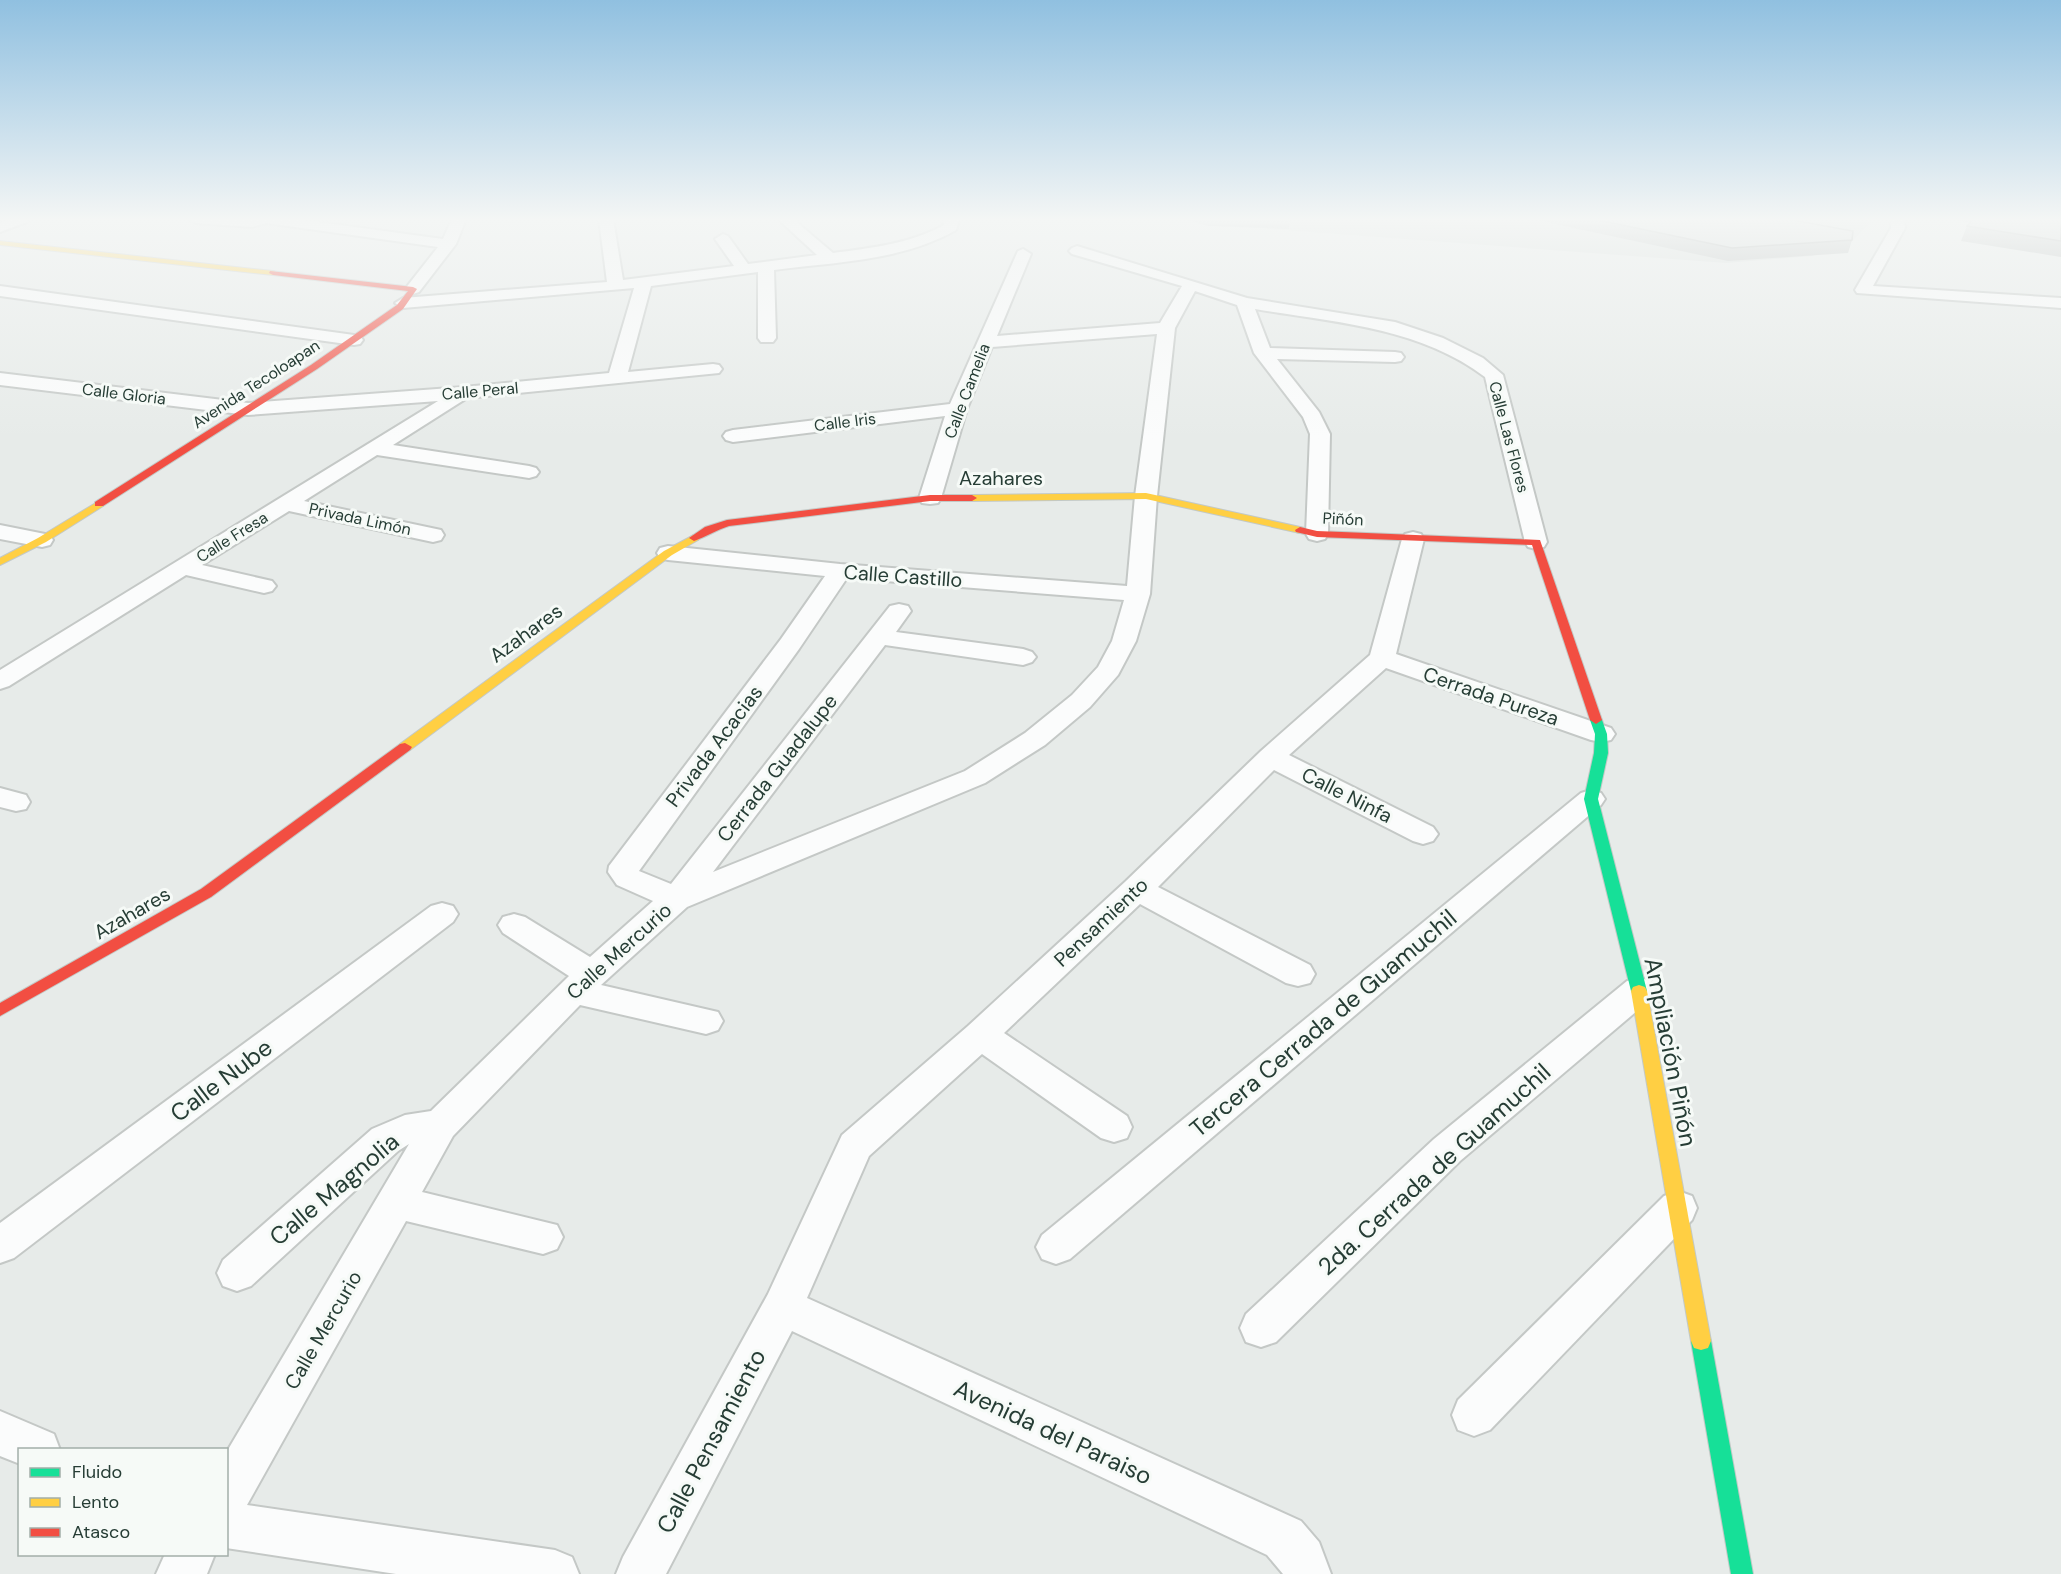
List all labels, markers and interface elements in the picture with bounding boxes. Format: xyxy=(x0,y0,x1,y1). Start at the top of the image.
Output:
street label: Avenida Tecoloapan xyxy=(188,335,324,433)
street label: Calle Camelia xyxy=(939,340,995,442)
street label: Calle Peral xyxy=(441,377,519,405)
street label: Calle Gloria xyxy=(81,378,167,410)
street label: Calle Las Flores xyxy=(1484,379,1534,495)
street label: Calle Iris xyxy=(813,408,877,436)
street label: Azahares xyxy=(959,465,1043,491)
street label: Privada Limón xyxy=(307,498,413,540)
street label: Calle Fresa xyxy=(192,507,272,567)
street label: Piñón xyxy=(1322,507,1364,531)
street label: Calle Castillo xyxy=(843,559,963,593)
street label: Azahares xyxy=(484,598,568,668)
street label: Cerrada Pureza xyxy=(1420,661,1562,731)
street label: Privada Acacias xyxy=(660,680,768,812)
street label: Cerrada Guadalupe xyxy=(711,689,843,847)
street label: Calle Ninfa xyxy=(1297,761,1397,829)
street label: Pensamiento xyxy=(1048,872,1154,972)
street label: Azahares xyxy=(89,881,175,945)
street label: Calle Mercurio xyxy=(561,897,677,1005)
street label: Tercera Cerrada de Guamuchil xyxy=(1183,902,1463,1144)
street label: Ampliación Piñón xyxy=(1637,955,1705,1149)
street label: Calle Nube xyxy=(164,1032,278,1128)
street label: 2da. Cerrada de Guamuchil xyxy=(1311,1056,1557,1282)
street label: Calle Magnolia xyxy=(263,1126,405,1252)
street label: Calle Mercurio xyxy=(278,1266,368,1394)
street label: Calle Pensamiento xyxy=(649,1343,773,1539)
street label: Avenida del Paraiso xyxy=(949,1372,1157,1492)
legend xyxy=(18,1448,228,1556)
text: Fluido xyxy=(72,1460,122,1484)
text: Lento xyxy=(72,1490,119,1514)
text: Atasco xyxy=(72,1520,130,1544)

